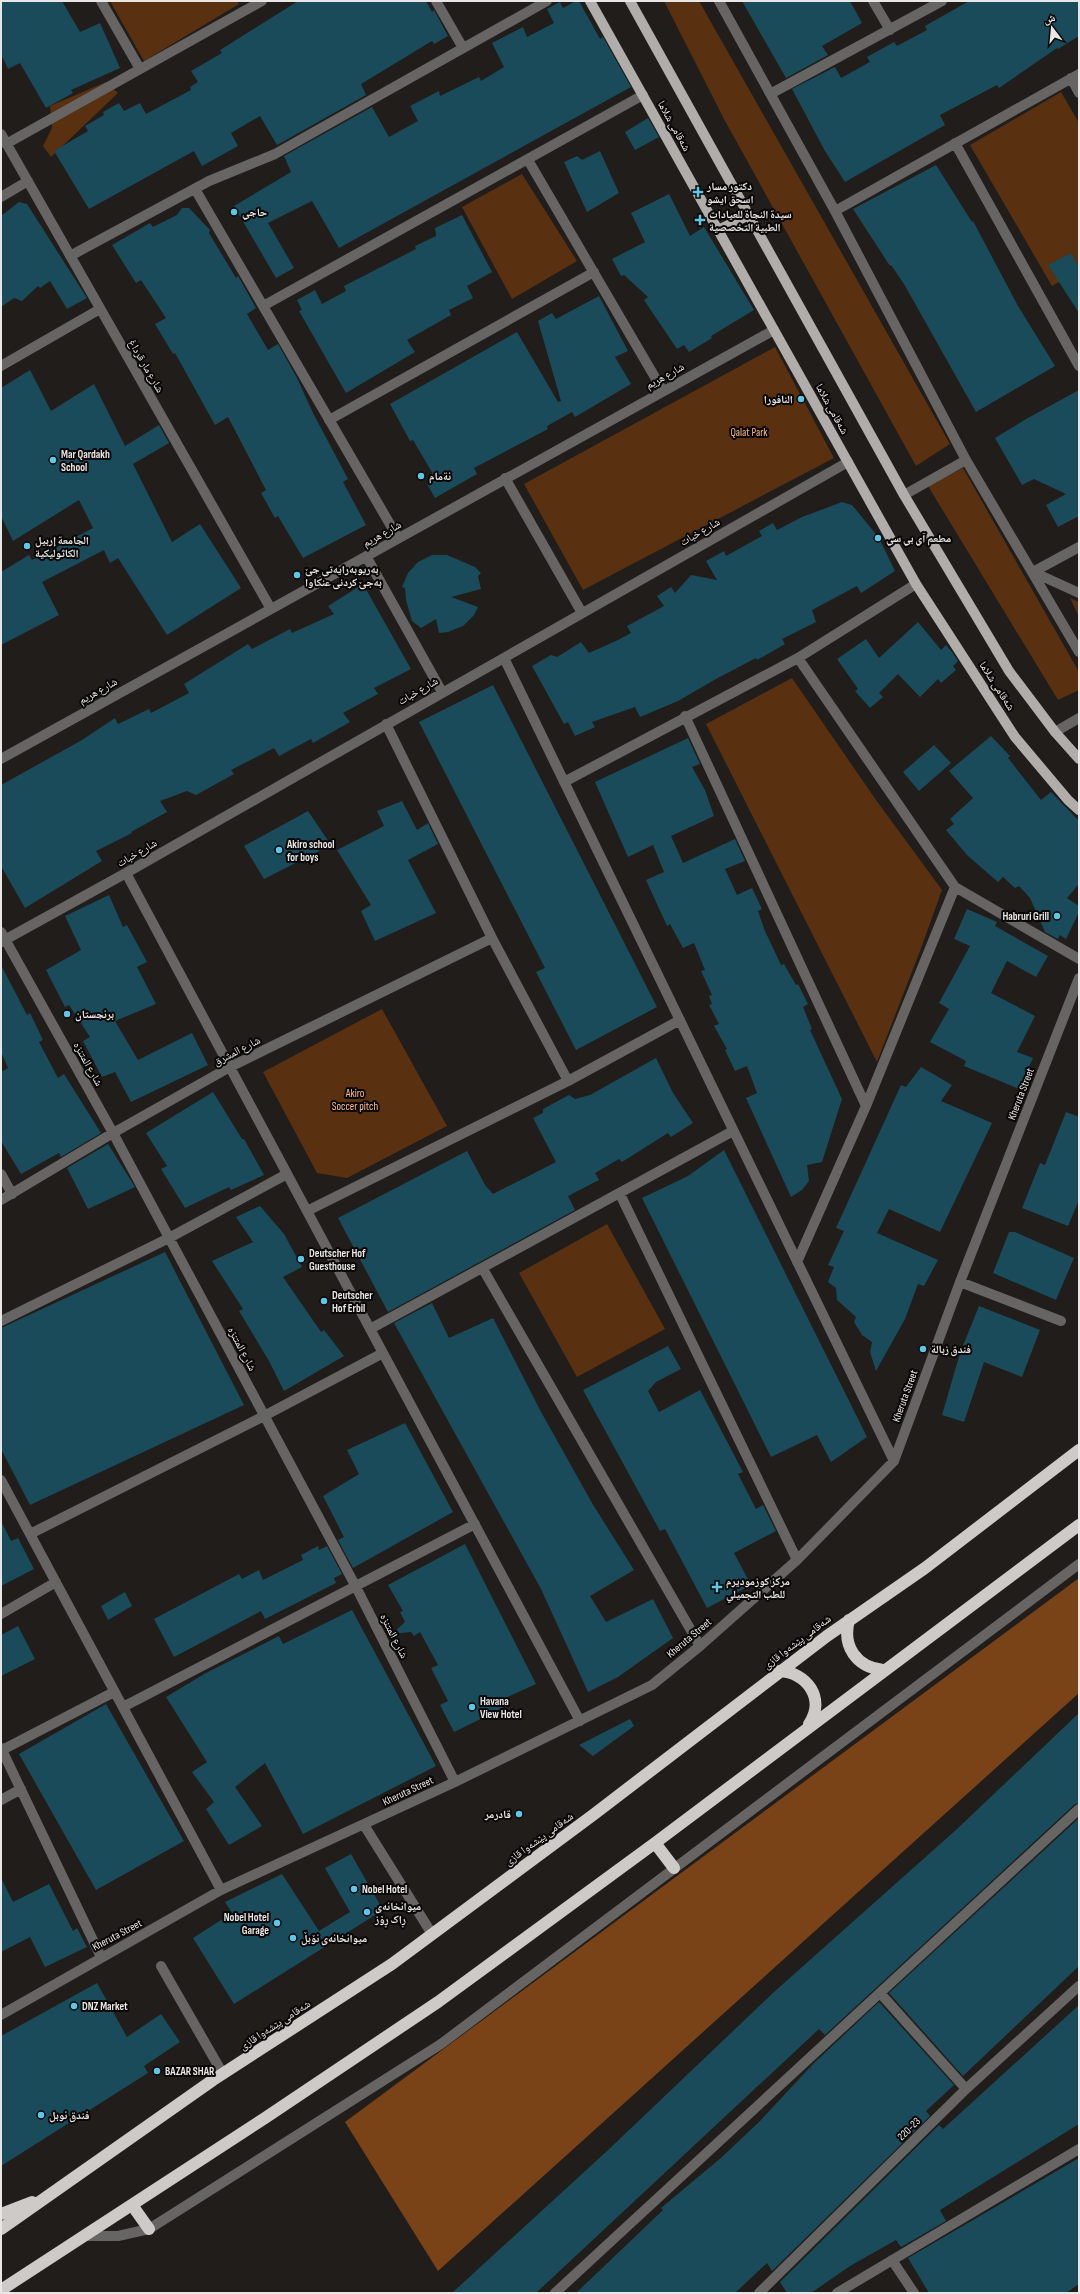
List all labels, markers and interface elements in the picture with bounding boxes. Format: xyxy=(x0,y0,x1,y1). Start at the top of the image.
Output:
north arrow xyxy=(1032,8,1072,48)
text: ش xyxy=(1042,11,1057,28)
street label: شەقامی شلاما xyxy=(655,98,693,154)
place label: دكتور مسار اسحق ايشو xyxy=(706,180,754,207)
marker: دكتور مسار اسحق ايشو xyxy=(692,186,704,198)
place label: حاجي xyxy=(242,206,267,220)
marker: حاجي xyxy=(229,207,239,217)
place label: سيدة النجاة للعيادات الطبية التخصصية xyxy=(709,208,792,234)
marker: سيدة النجاة للعيادات الطبية التخصصية xyxy=(694,214,706,226)
street label: شارع مار قرداغ xyxy=(126,337,166,395)
street label: شارع هريم xyxy=(643,360,687,393)
street label: شەقامی شلاما xyxy=(813,381,851,437)
place label: النافورا xyxy=(764,393,793,406)
marker: النافورا xyxy=(796,394,806,404)
park label: Qalat Park xyxy=(730,426,768,439)
place label: Mar Qardakh School xyxy=(61,448,110,474)
marker: Mar Qardakh School xyxy=(48,455,58,465)
place label: نةمام xyxy=(429,470,451,484)
marker: نةمام xyxy=(416,471,426,481)
street label: شارع خبات xyxy=(678,515,722,549)
street label: شارع هريم xyxy=(360,518,404,551)
place label: مطعم آي بي سي xyxy=(886,532,951,546)
marker: مطعم آي بي سي xyxy=(873,533,883,543)
place label: الجامعة إربيل الكاثوليكية xyxy=(35,534,89,560)
marker: الجامعة إربيل الكاثوليكية xyxy=(22,541,32,551)
place label: بەریوبەرایەتی جێ بەجێ کردنی عنکاوا xyxy=(305,563,382,590)
marker: بەریوبەرایەتی جێ بەجێ کردنی عنکاوا xyxy=(292,570,302,580)
street label: شەقامی شلاما xyxy=(976,659,1018,713)
street label: شارع خبات xyxy=(396,674,440,708)
street label: شارع هريم xyxy=(76,675,120,708)
street label: شارع خبات xyxy=(115,836,159,870)
place label: Akiro school for boys xyxy=(286,838,335,864)
marker: Akiro school for boys xyxy=(274,845,284,855)
place label: Habruri Grill xyxy=(1002,910,1049,923)
marker: Habruri Grill xyxy=(1052,911,1062,921)
place label: برنجستان xyxy=(75,1008,114,1022)
marker: برنجستان xyxy=(62,1009,72,1019)
street label: شارع المشرق xyxy=(211,1034,263,1068)
street label: شارع المتنزه xyxy=(71,1040,105,1088)
street label: Kheruta Street xyxy=(1005,1066,1037,1122)
park label: Akiro Soccer pitch xyxy=(332,1087,378,1113)
place label: Deutscher Hof Guesthouse xyxy=(309,1247,366,1273)
marker: Deutscher Hof Guesthouse xyxy=(296,1254,306,1264)
place label: Deutscher Hof Erbil xyxy=(332,1289,373,1315)
marker: Deutscher Hof Erbil xyxy=(319,1296,329,1306)
street label: شارع المتنزه xyxy=(225,1325,259,1373)
place label: فندق زبالة xyxy=(931,1343,971,1357)
marker: فندق زبالة xyxy=(918,1344,928,1354)
street label: Kheruta Street xyxy=(890,1368,921,1424)
place label: مركز كوزموديرم للطب التجميلي xyxy=(726,1575,790,1602)
marker: مركز كوزموديرم للطب التجميلي xyxy=(711,1581,723,1593)
street label: شارع المتنزه xyxy=(377,1612,411,1660)
street label: شەقامی پێشەوا قازی xyxy=(760,1612,834,1672)
street label: Kheruta Street xyxy=(664,1615,714,1660)
place label: Havana View Hotel xyxy=(480,1695,522,1721)
marker: Havana View Hotel xyxy=(467,1702,477,1712)
street label: Kheruta Street xyxy=(381,1773,436,1808)
place label: قادرمر xyxy=(484,1808,511,1821)
marker: قادرمر xyxy=(514,1809,524,1819)
street label: شەقامی پێشەوا قازی xyxy=(502,1810,576,1868)
place label: Nobel Hotel xyxy=(362,1883,407,1896)
marker: Nobel Hotel xyxy=(349,1884,359,1894)
place label: میوانخانەی ڕاک ڕۆز xyxy=(374,1900,421,1928)
marker: میوانخانەی ڕاک ڕۆز xyxy=(362,1907,372,1917)
place label: Nobel Hotel Garage xyxy=(224,1911,269,1937)
street label: Kheruta Street xyxy=(90,1916,145,1954)
marker: Nobel Hotel Garage xyxy=(272,1918,282,1928)
place label: میوانخانەی نۆبڵ xyxy=(301,1931,367,1946)
marker: میوانخانەی نۆبڵ xyxy=(288,1933,298,1943)
street label: شەقامی پێشەوا قازی xyxy=(237,1997,313,2053)
place label: DNZ Market xyxy=(82,2000,128,2013)
marker: DNZ Market xyxy=(69,2001,79,2011)
place label: BAZAR SHAR xyxy=(165,2065,215,2078)
marker: BAZAR SHAR xyxy=(152,2066,162,2076)
place label: فندق نوبل xyxy=(49,2109,90,2123)
marker: فندق نوبل xyxy=(36,2110,46,2120)
street label: 220-23 xyxy=(895,2115,923,2143)

